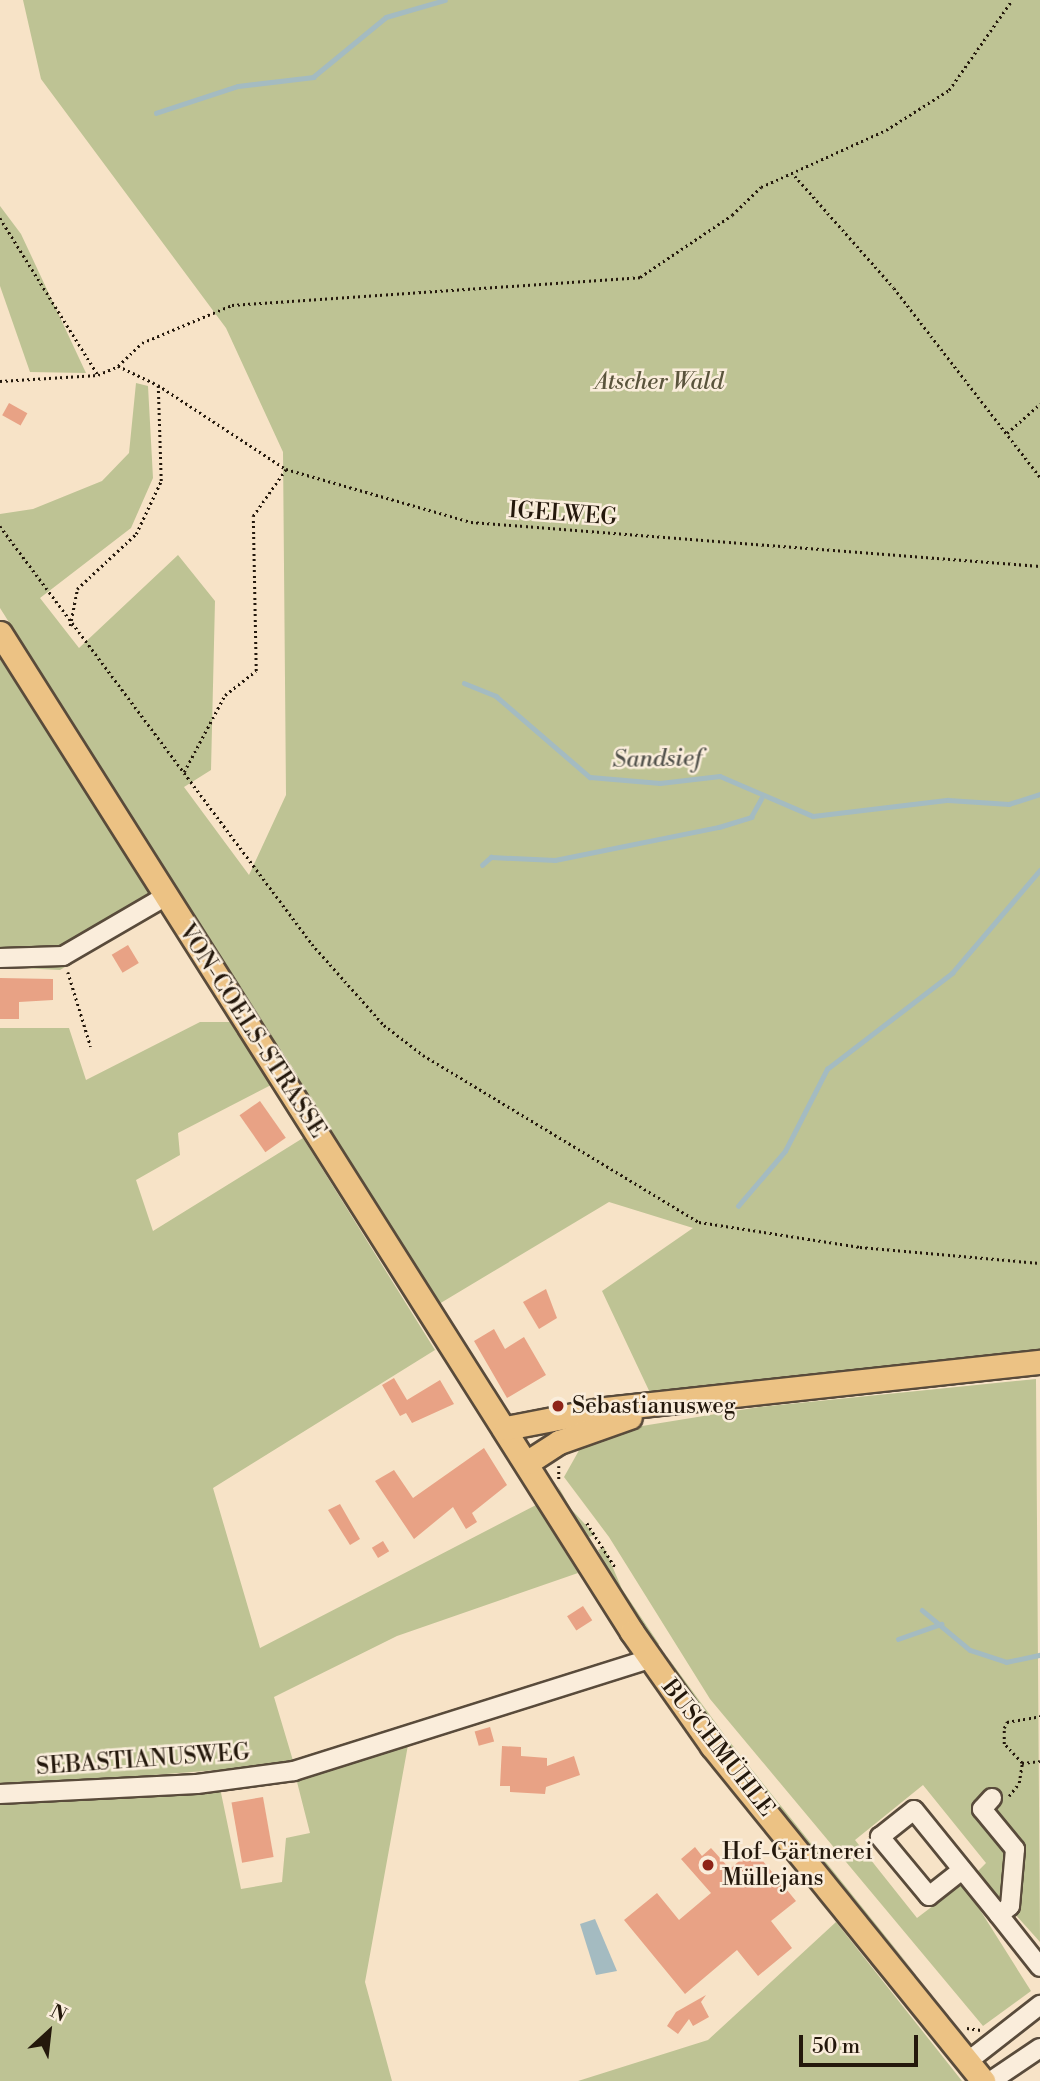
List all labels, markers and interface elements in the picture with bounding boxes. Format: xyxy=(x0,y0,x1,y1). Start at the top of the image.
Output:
park label: Atscher Wald xyxy=(595,368,723,396)
street label: IGELWEG xyxy=(508,496,618,532)
water label: Sandsief xyxy=(612,745,702,775)
street label: VON-COELS-STRASSE xyxy=(172,919,332,1143)
place label: Sebastianusweg xyxy=(572,1392,736,1420)
marker: Sebastianusweg xyxy=(550,1398,566,1414)
street label: BUSCHMÜHLE xyxy=(656,1674,780,1822)
street label: SEBASTIANUSWEG xyxy=(35,1739,251,1781)
place label: Hof-Gärtnerei Müllejans xyxy=(722,1838,873,1892)
marker: Hof-Gärtnerei Müllejans xyxy=(700,1857,716,1873)
north arrow xyxy=(14,1997,84,2067)
text: N xyxy=(46,1999,71,2027)
scale bar xyxy=(802,2022,921,2066)
text: 50 m xyxy=(812,2034,860,2060)

